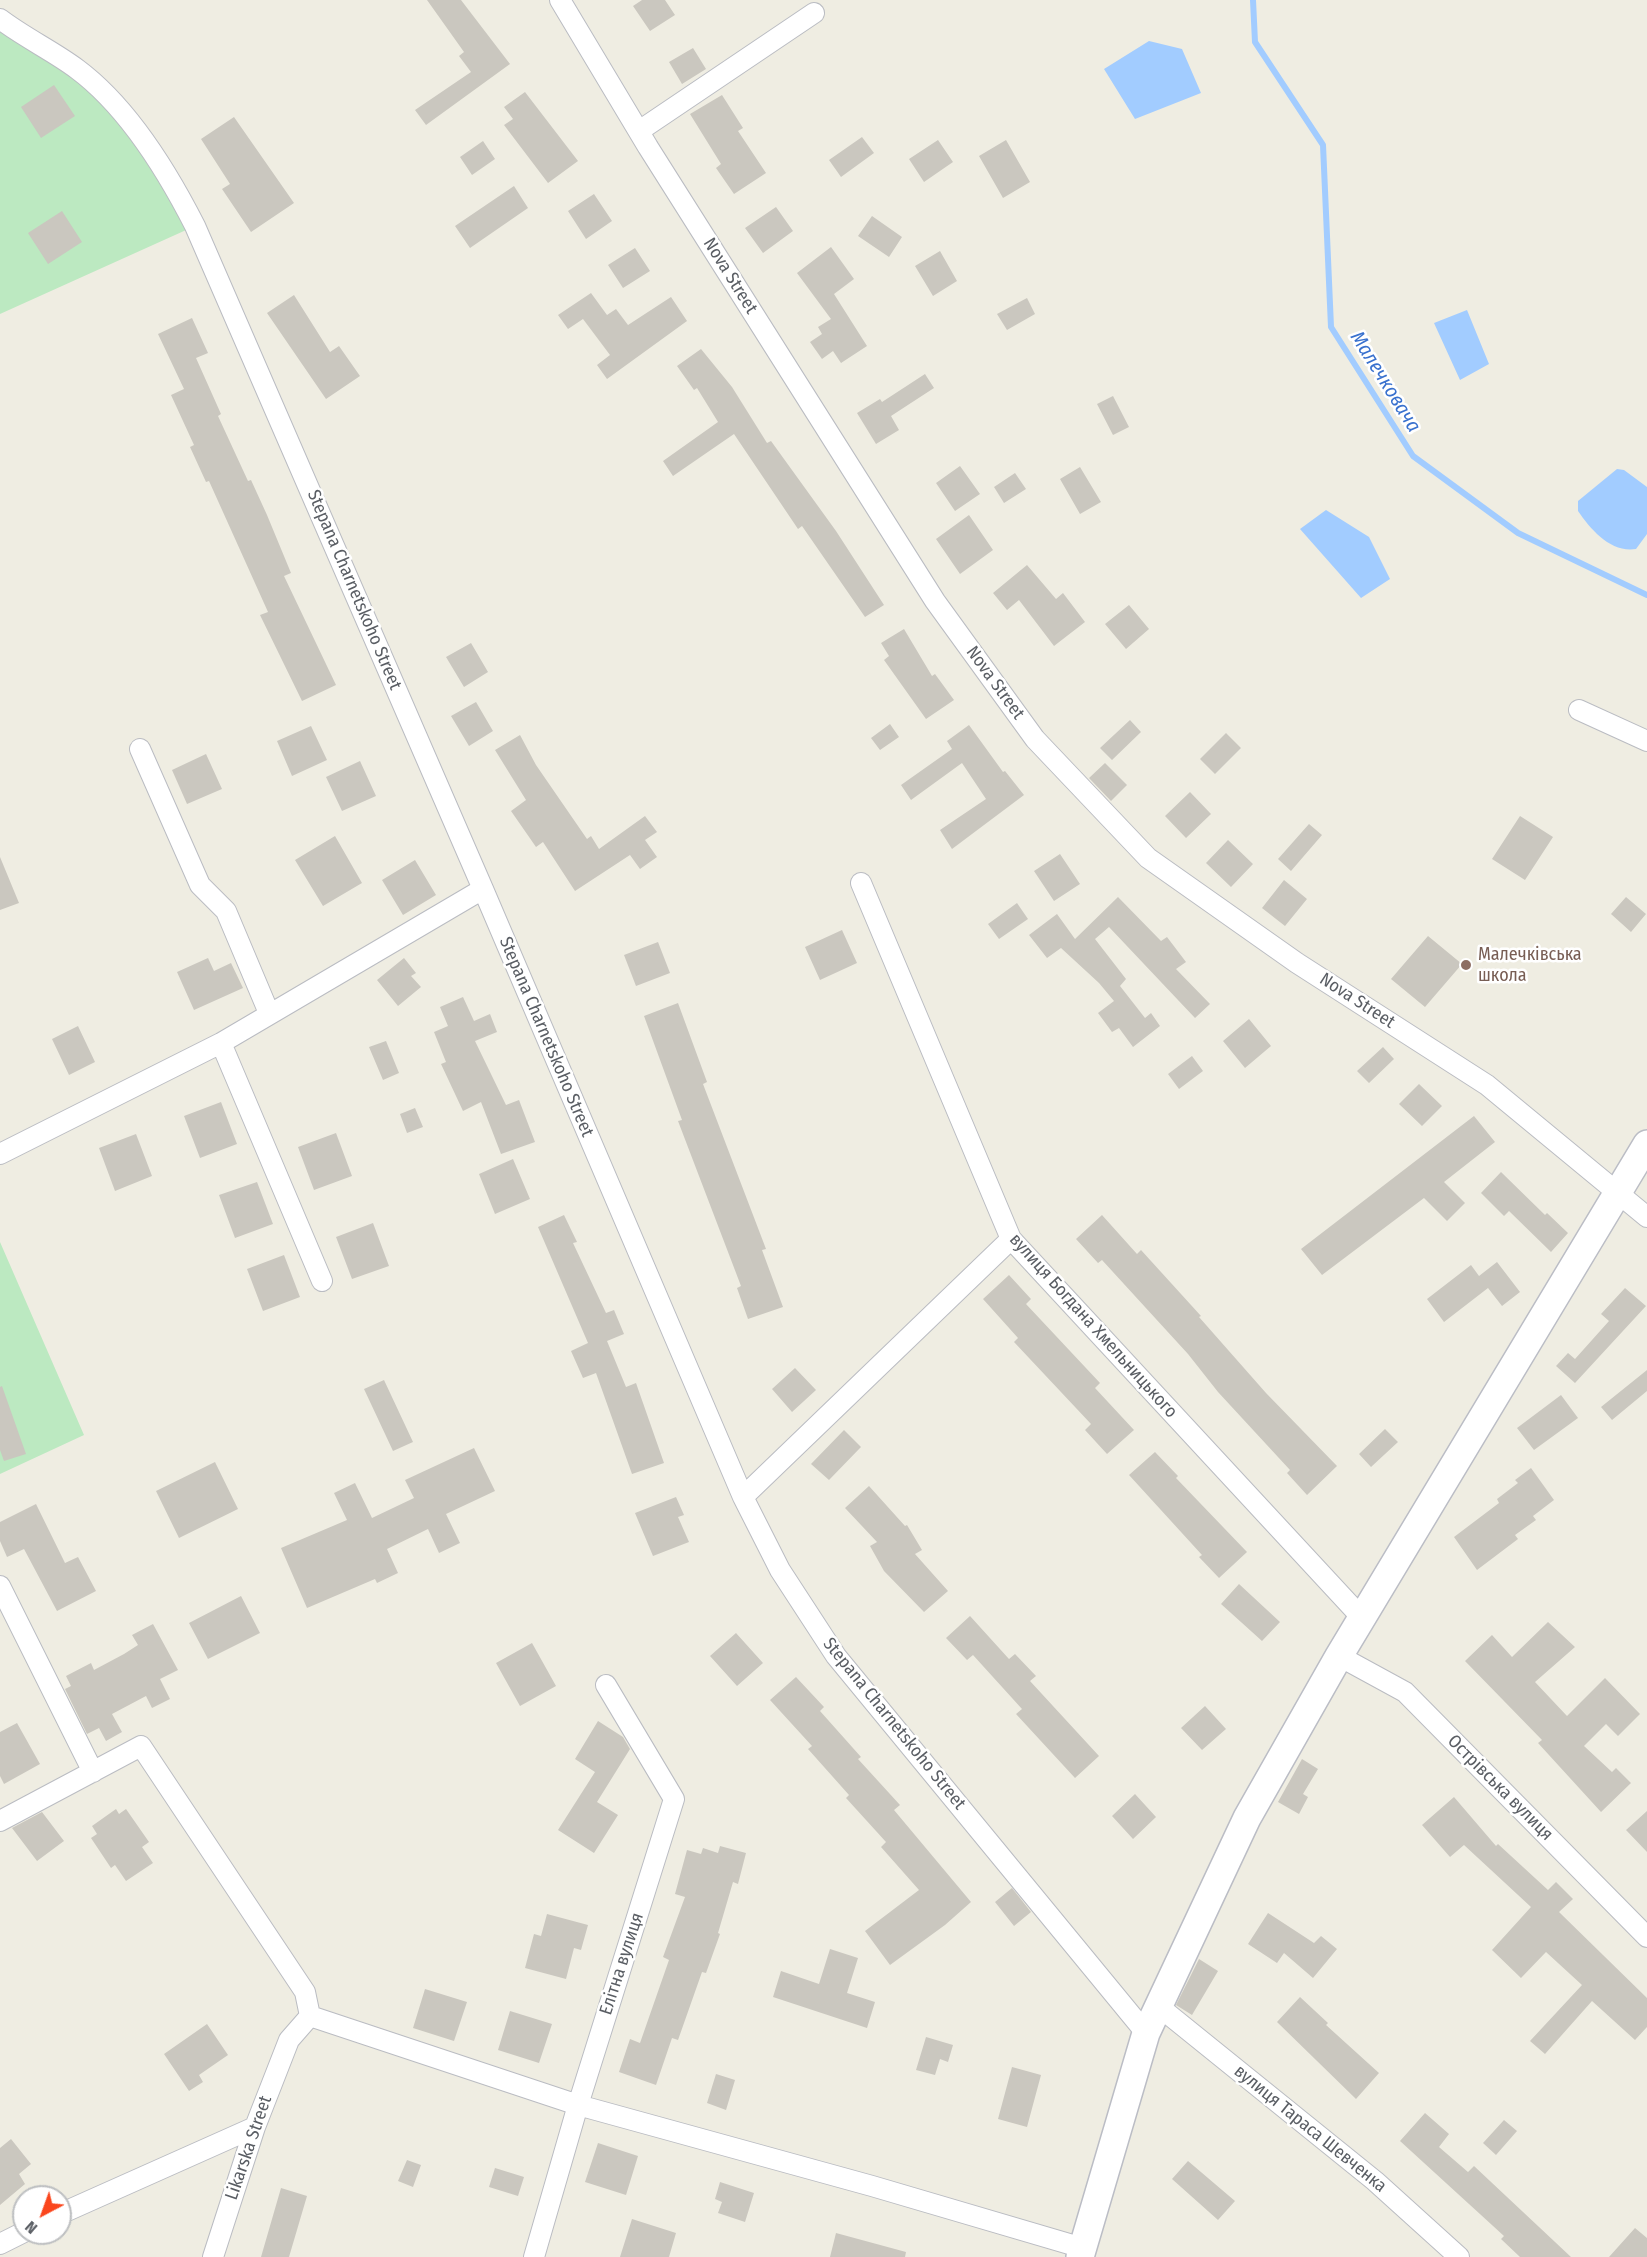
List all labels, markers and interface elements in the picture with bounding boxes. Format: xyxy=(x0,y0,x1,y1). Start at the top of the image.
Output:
street label: Nova Street xyxy=(698,234,762,318)
water label: Малечковача xyxy=(1345,327,1425,437)
street label: Stepana Charnetskoho Street xyxy=(302,487,406,693)
street label: Nova Street xyxy=(961,642,1029,724)
street label: Stepana Charnetskoho Street xyxy=(494,934,598,1140)
place label: Малечківська школа xyxy=(1478,944,1582,986)
marker: Малечківська школа xyxy=(1459,958,1473,972)
street label: Nova Street xyxy=(1315,969,1399,1033)
street label: вулиця Богдана Хмельницького xyxy=(1004,1229,1182,1423)
street label: Stepana Charnetskoho Street xyxy=(818,1634,970,1814)
street label: Острівська вулиця xyxy=(1443,1731,1557,1845)
street label: Елітна вулиця xyxy=(595,1910,649,2018)
street label: вулиця Тараса Шевченка xyxy=(1229,2061,1391,2197)
street label: Likarska Street xyxy=(221,2093,277,2203)
north arrow xyxy=(12,2185,72,2245)
text: N xyxy=(21,2217,41,2238)

